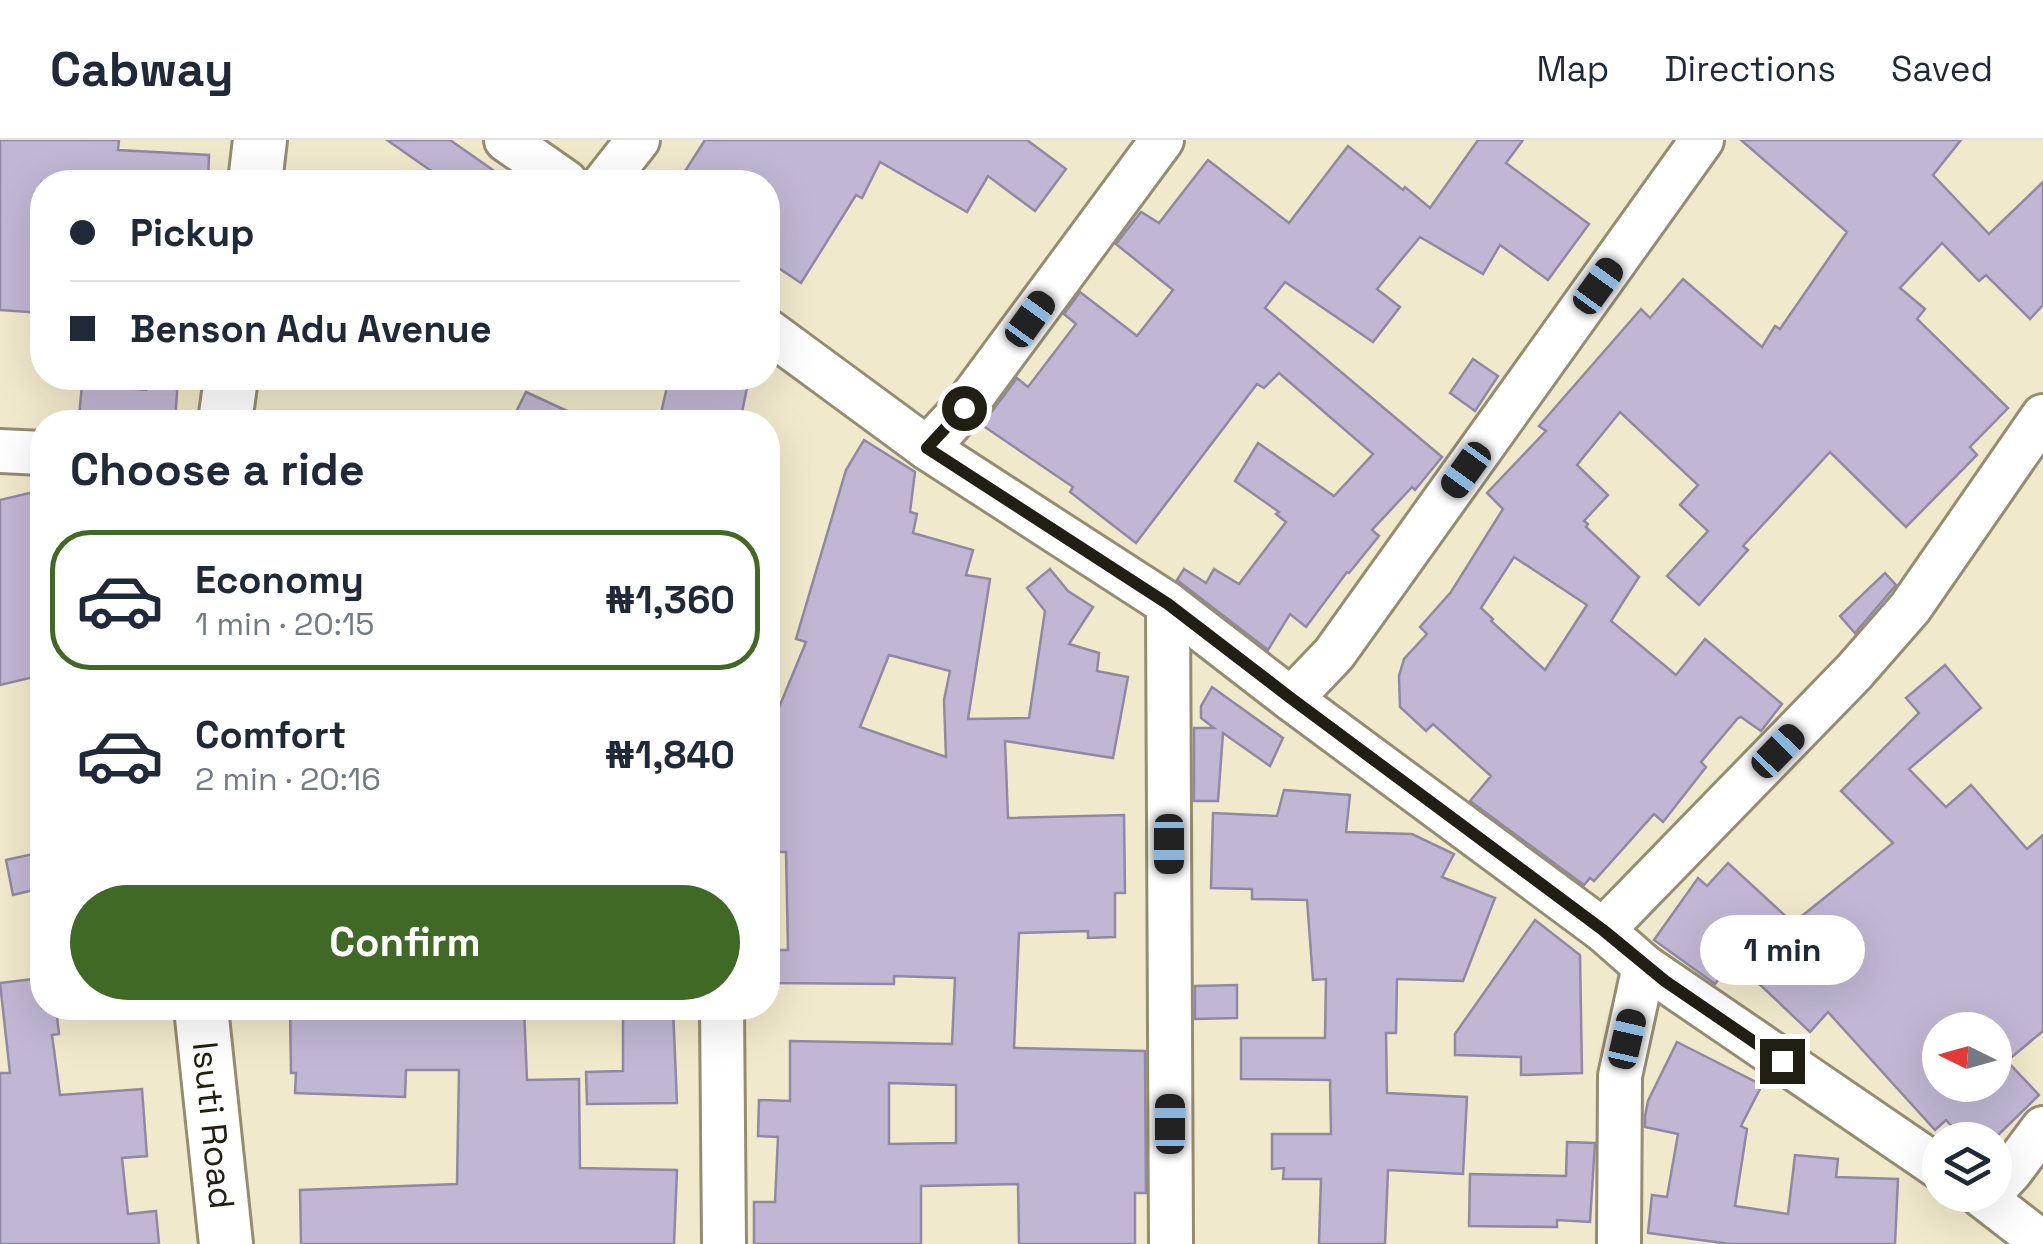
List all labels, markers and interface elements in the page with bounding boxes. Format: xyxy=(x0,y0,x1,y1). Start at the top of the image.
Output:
text: Cabway xyxy=(50,39,233,100)
text: Map xyxy=(1536,47,1609,91)
text: Directions xyxy=(1664,47,1836,91)
text: Saved xyxy=(1891,47,1993,91)
text: Pickup xyxy=(130,209,254,257)
car xyxy=(1568,253,1628,319)
car xyxy=(1000,286,1060,352)
text: Benson Adu Avenue xyxy=(130,305,492,353)
route start xyxy=(942,386,987,431)
car xyxy=(1436,437,1496,503)
text: Choose a ride xyxy=(70,441,365,498)
icon: car xyxy=(75,555,165,645)
text: Economy xyxy=(195,556,364,604)
text: ₦1,360 xyxy=(605,576,735,624)
text: 1 min · 20:15 xyxy=(195,604,374,644)
icon: car xyxy=(75,710,165,800)
text: Comfort xyxy=(195,711,346,759)
car xyxy=(1746,719,1810,783)
text: ₦1,840 xyxy=(604,731,735,779)
text: 2 min · 20:16 xyxy=(195,759,381,799)
car xyxy=(1154,814,1184,874)
button: Confirm xyxy=(70,885,740,1000)
callout: 1 min xyxy=(1700,916,1864,986)
text: 1 min xyxy=(1743,930,1822,970)
car xyxy=(1606,1006,1648,1072)
north arrow xyxy=(1922,1012,2012,1102)
map controls xyxy=(1922,1012,2012,1212)
street label: Isuti Road xyxy=(183,1039,244,1211)
route end xyxy=(1760,1039,1805,1084)
car xyxy=(1155,1094,1185,1154)
button: layers xyxy=(1922,1122,2012,1212)

